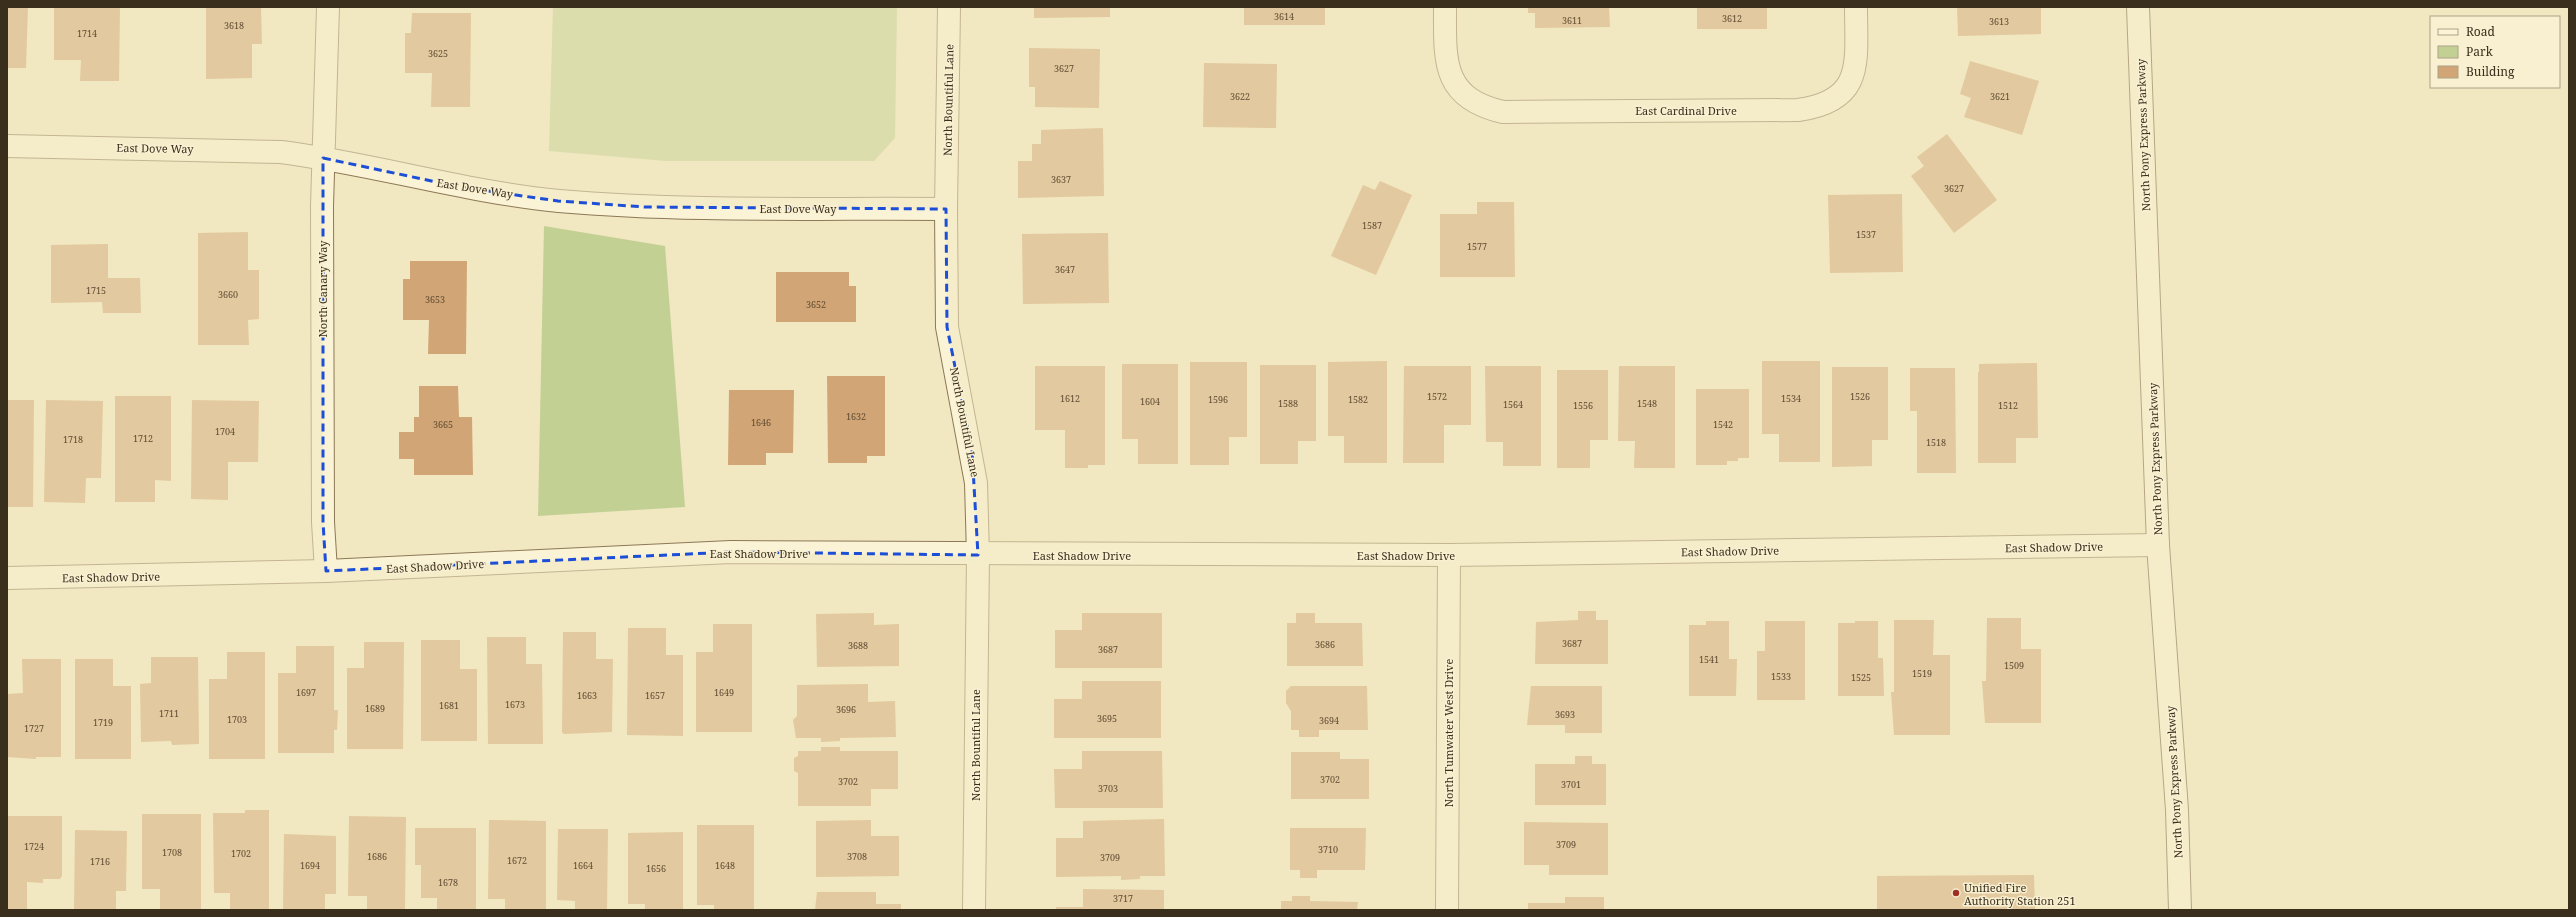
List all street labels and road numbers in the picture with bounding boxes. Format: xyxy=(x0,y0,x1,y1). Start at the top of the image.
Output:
street label: North Bountiful Lane xyxy=(940,44,956,156)
street label: North Pony Express Parkway xyxy=(2133,58,2153,211)
street label: East Cardinal Drive xyxy=(1635,103,1737,118)
street label: East Dove Way xyxy=(116,140,194,156)
street label: East Dove Way xyxy=(436,175,515,202)
street label: East Dove Way xyxy=(759,201,837,216)
street label: North Canary Way xyxy=(315,240,330,338)
street label: North Bountiful Lane xyxy=(947,366,983,479)
street label: North Pony Express Parkway xyxy=(2145,382,2165,535)
street label: East Shadow Drive xyxy=(2005,539,2103,555)
street label: East Shadow Drive xyxy=(1681,543,1779,559)
street label: East Shadow Drive xyxy=(710,546,808,561)
street label: East Shadow Drive xyxy=(1033,548,1131,563)
street label: East Shadow Drive xyxy=(1357,548,1455,563)
street label: East Shadow Drive xyxy=(386,556,485,576)
street label: East Shadow Drive xyxy=(62,569,160,585)
street label: North Tumwater West Drive xyxy=(1441,659,1456,807)
street label: North Bountiful Lane xyxy=(968,689,983,801)
street label: North Pony Express Parkway xyxy=(2162,705,2185,859)

